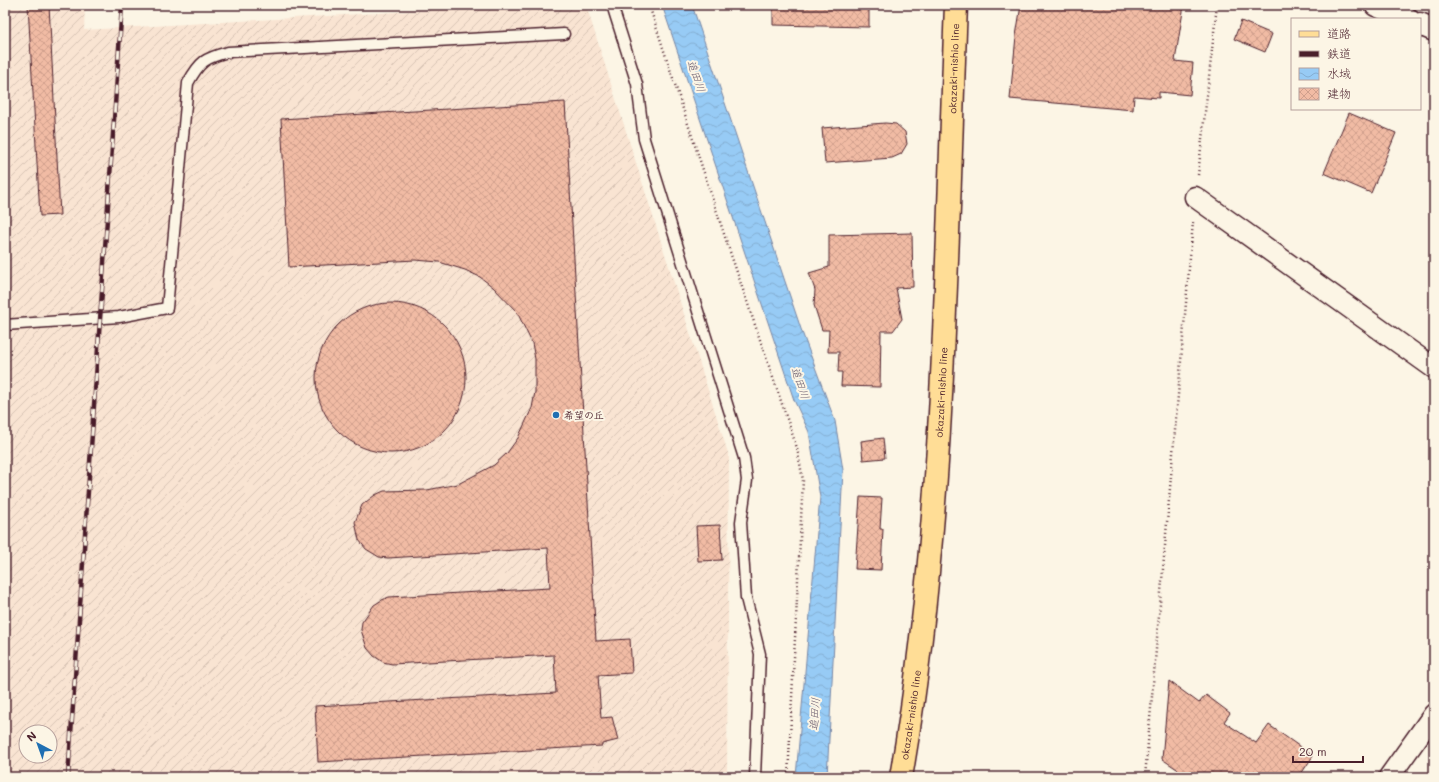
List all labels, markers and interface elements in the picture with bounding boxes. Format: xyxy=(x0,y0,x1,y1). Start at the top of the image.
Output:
legend xyxy=(1291,18,1421,110)
street label: okazaki-nishio line xyxy=(945,23,962,114)
text: 道路 xyxy=(1327,25,1351,41)
text: 鉄道 xyxy=(1327,45,1351,61)
water label: 追田川 xyxy=(685,58,709,94)
text: 水域 xyxy=(1327,65,1351,81)
text: 建物 xyxy=(1327,85,1351,101)
street label: okazaki-nishio line xyxy=(932,347,951,438)
water label: 追田川 xyxy=(789,365,813,401)
place label: 希望の丘 xyxy=(564,408,604,422)
marker: 希望の丘 xyxy=(551,410,561,420)
street label: okazaki-nishio line xyxy=(897,669,924,761)
water label: 追田川 xyxy=(805,697,823,731)
north arrow xyxy=(18,724,58,764)
text: N xyxy=(23,728,39,744)
scale bar xyxy=(1293,738,1363,764)
text: 20 m xyxy=(1299,743,1327,759)

